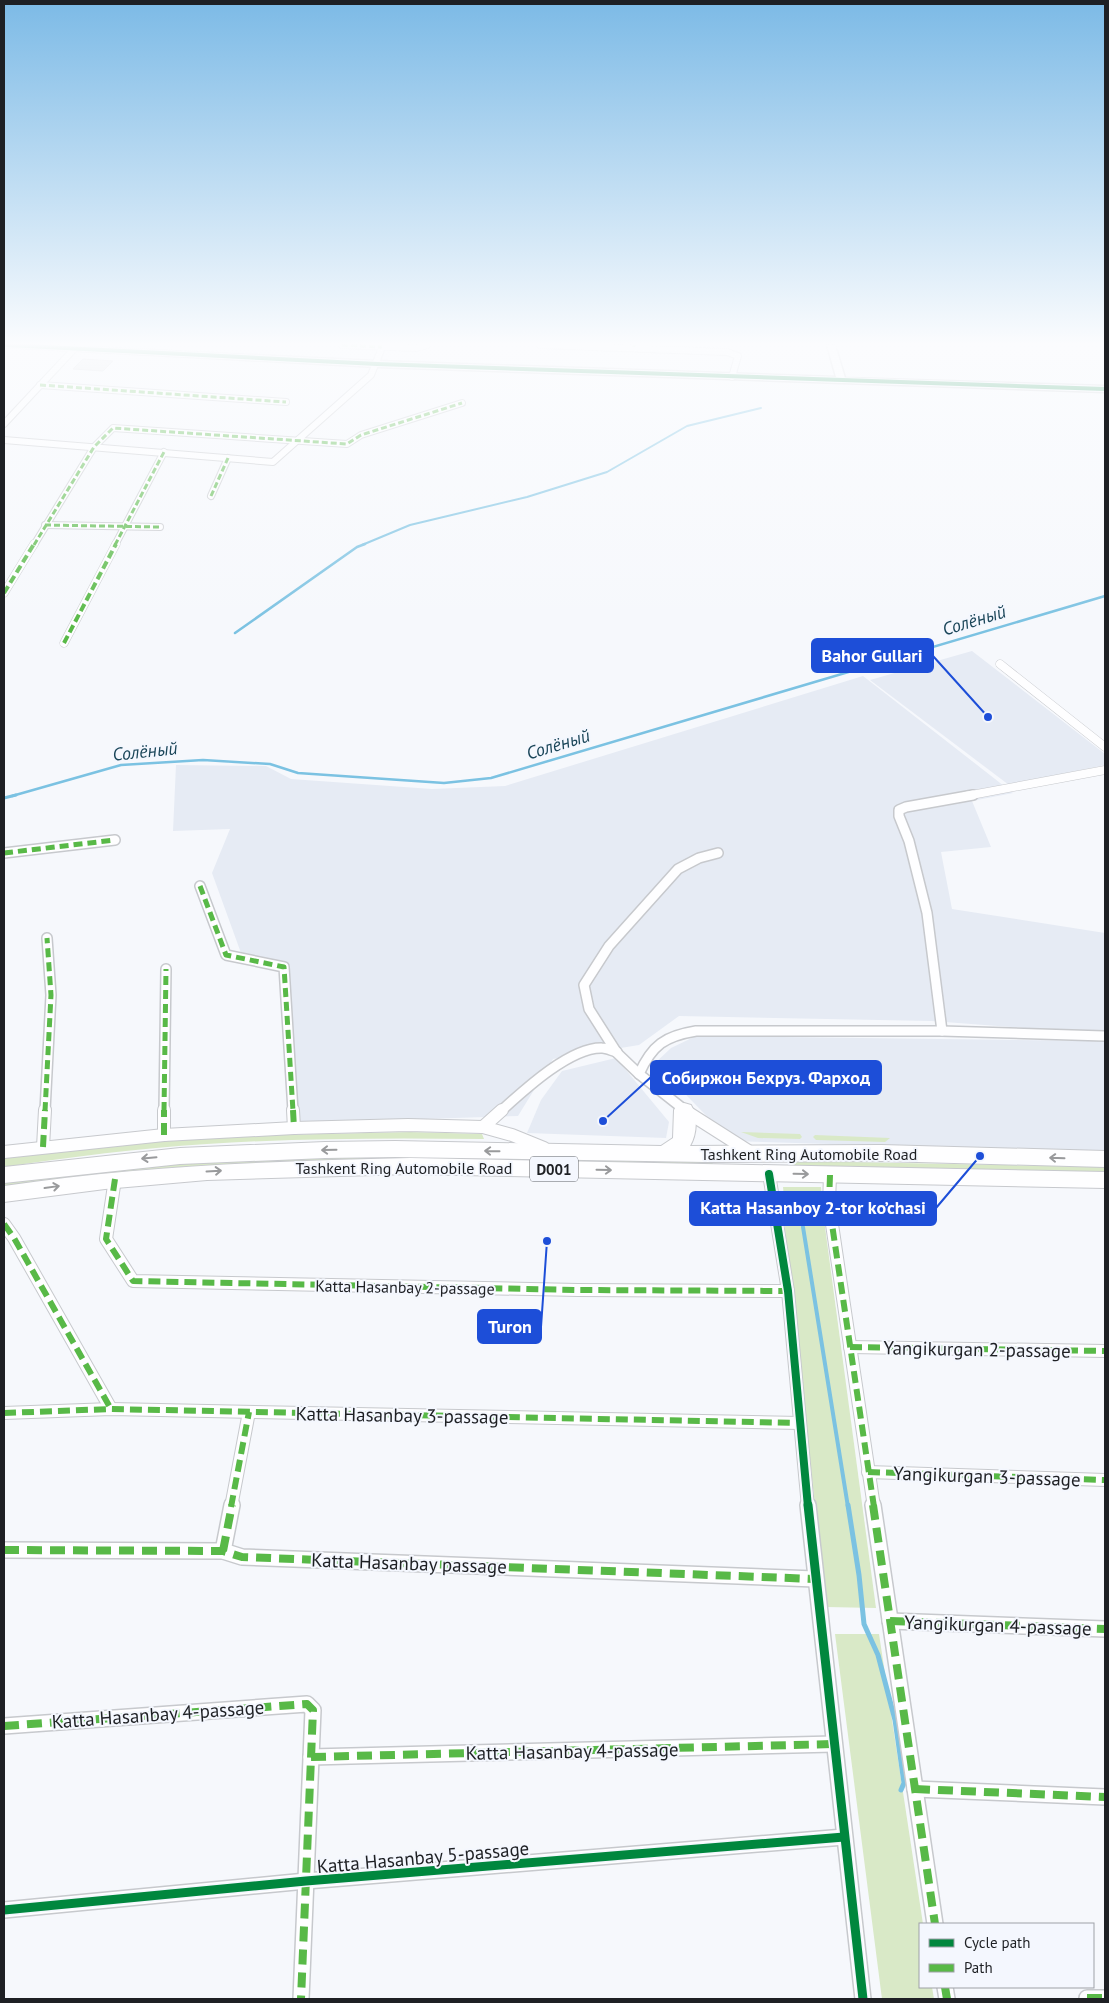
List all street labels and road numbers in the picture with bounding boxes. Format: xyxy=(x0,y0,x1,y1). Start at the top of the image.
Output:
street label: Tashkent Ring Automobile Road xyxy=(701,1144,917,1164)
road number: D001 xyxy=(530,1156,578,1182)
street label: Tashkent Ring Automobile Road xyxy=(296,1158,512,1178)
street label: Katta Hasanbay 2-passage xyxy=(315,1275,495,1299)
street label: Yangikurgan 2-passage xyxy=(883,1335,1071,1363)
street label: Katta Hasanbay 3-passage xyxy=(295,1401,509,1429)
street label: Yangikurgan 3-passage xyxy=(893,1461,1081,1491)
street label: Katta Hasanbay passage xyxy=(311,1548,507,1578)
street label: Yangikurgan 4-passage xyxy=(904,1610,1092,1640)
street label: Katta Hasanbay 4-passage xyxy=(51,1695,265,1733)
street label: Katta Hasanbay 4-passage xyxy=(465,1737,679,1765)
street label: Katta Hasanbay 5-passage xyxy=(316,1836,530,1878)

